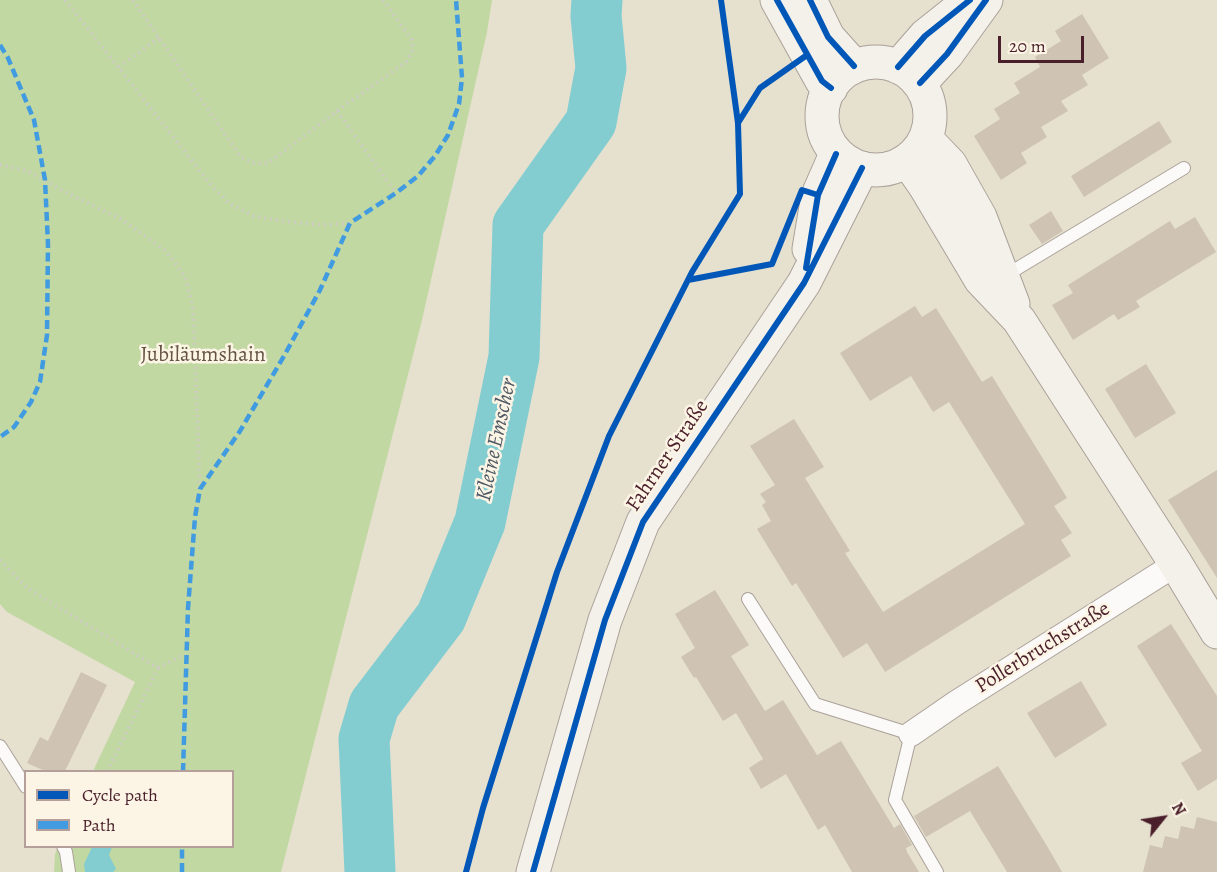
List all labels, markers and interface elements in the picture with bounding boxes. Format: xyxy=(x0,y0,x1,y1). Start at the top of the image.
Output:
scale bar xyxy=(1001,24,1086,62)
text: 20 m xyxy=(1009,34,1046,58)
park label: Jubiläumshain xyxy=(141,343,265,369)
water label: Kleine Emscher xyxy=(471,376,523,504)
street label: Fahrner Straße xyxy=(621,395,715,517)
street label: Pollerbruchstraße xyxy=(971,597,1115,699)
legend xyxy=(24,770,234,848)
text: Cycle path xyxy=(82,783,158,807)
north arrow xyxy=(1133,788,1193,848)
text: N xyxy=(1166,798,1191,820)
text: Path xyxy=(82,813,116,837)

